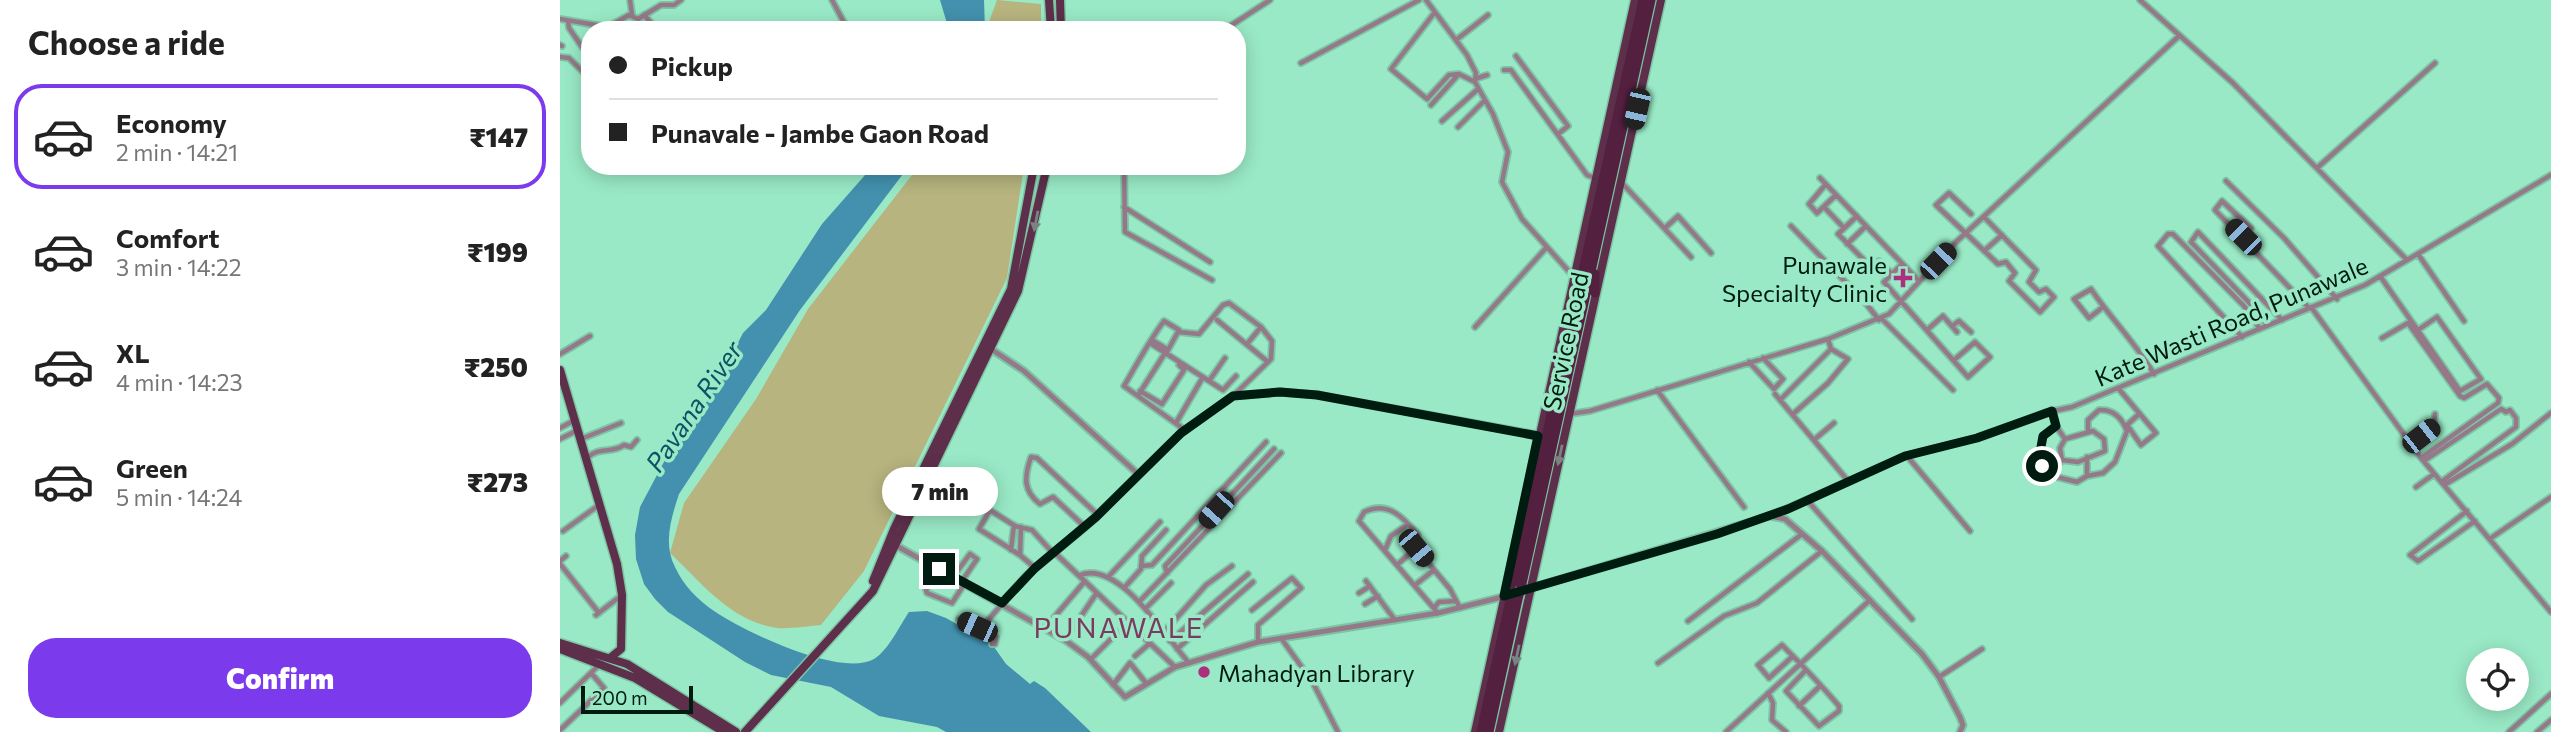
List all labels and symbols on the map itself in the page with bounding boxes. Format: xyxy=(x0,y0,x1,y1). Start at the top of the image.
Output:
car xyxy=(1623,86,1652,132)
one-way arrow xyxy=(1030,210,1041,232)
car xyxy=(2221,215,2266,259)
car xyxy=(1916,239,1961,283)
place label: Punawale Specialty Clinic xyxy=(1722,250,1887,307)
street label: Kate Wasti Road, Punawale xyxy=(2090,250,2372,392)
marker: Punawale Specialty Clinic xyxy=(1893,268,1913,288)
street label: Service Road xyxy=(1536,270,1594,412)
water label: Pavana River xyxy=(638,333,749,477)
car xyxy=(2398,415,2445,457)
one-way arrow xyxy=(1555,444,1566,466)
route start xyxy=(2026,450,2058,482)
callout: 7 min xyxy=(881,468,997,516)
car xyxy=(1195,487,1238,533)
car xyxy=(1395,525,1438,571)
route end xyxy=(923,553,955,585)
car xyxy=(954,609,1001,645)
district label: PUNAWALE xyxy=(1034,610,1204,644)
one-way arrow xyxy=(1511,644,1522,666)
place label: Mahadyan Library xyxy=(1218,658,1415,687)
marker: Mahadyan Library xyxy=(1196,664,1212,680)
scale bar xyxy=(581,683,693,715)

